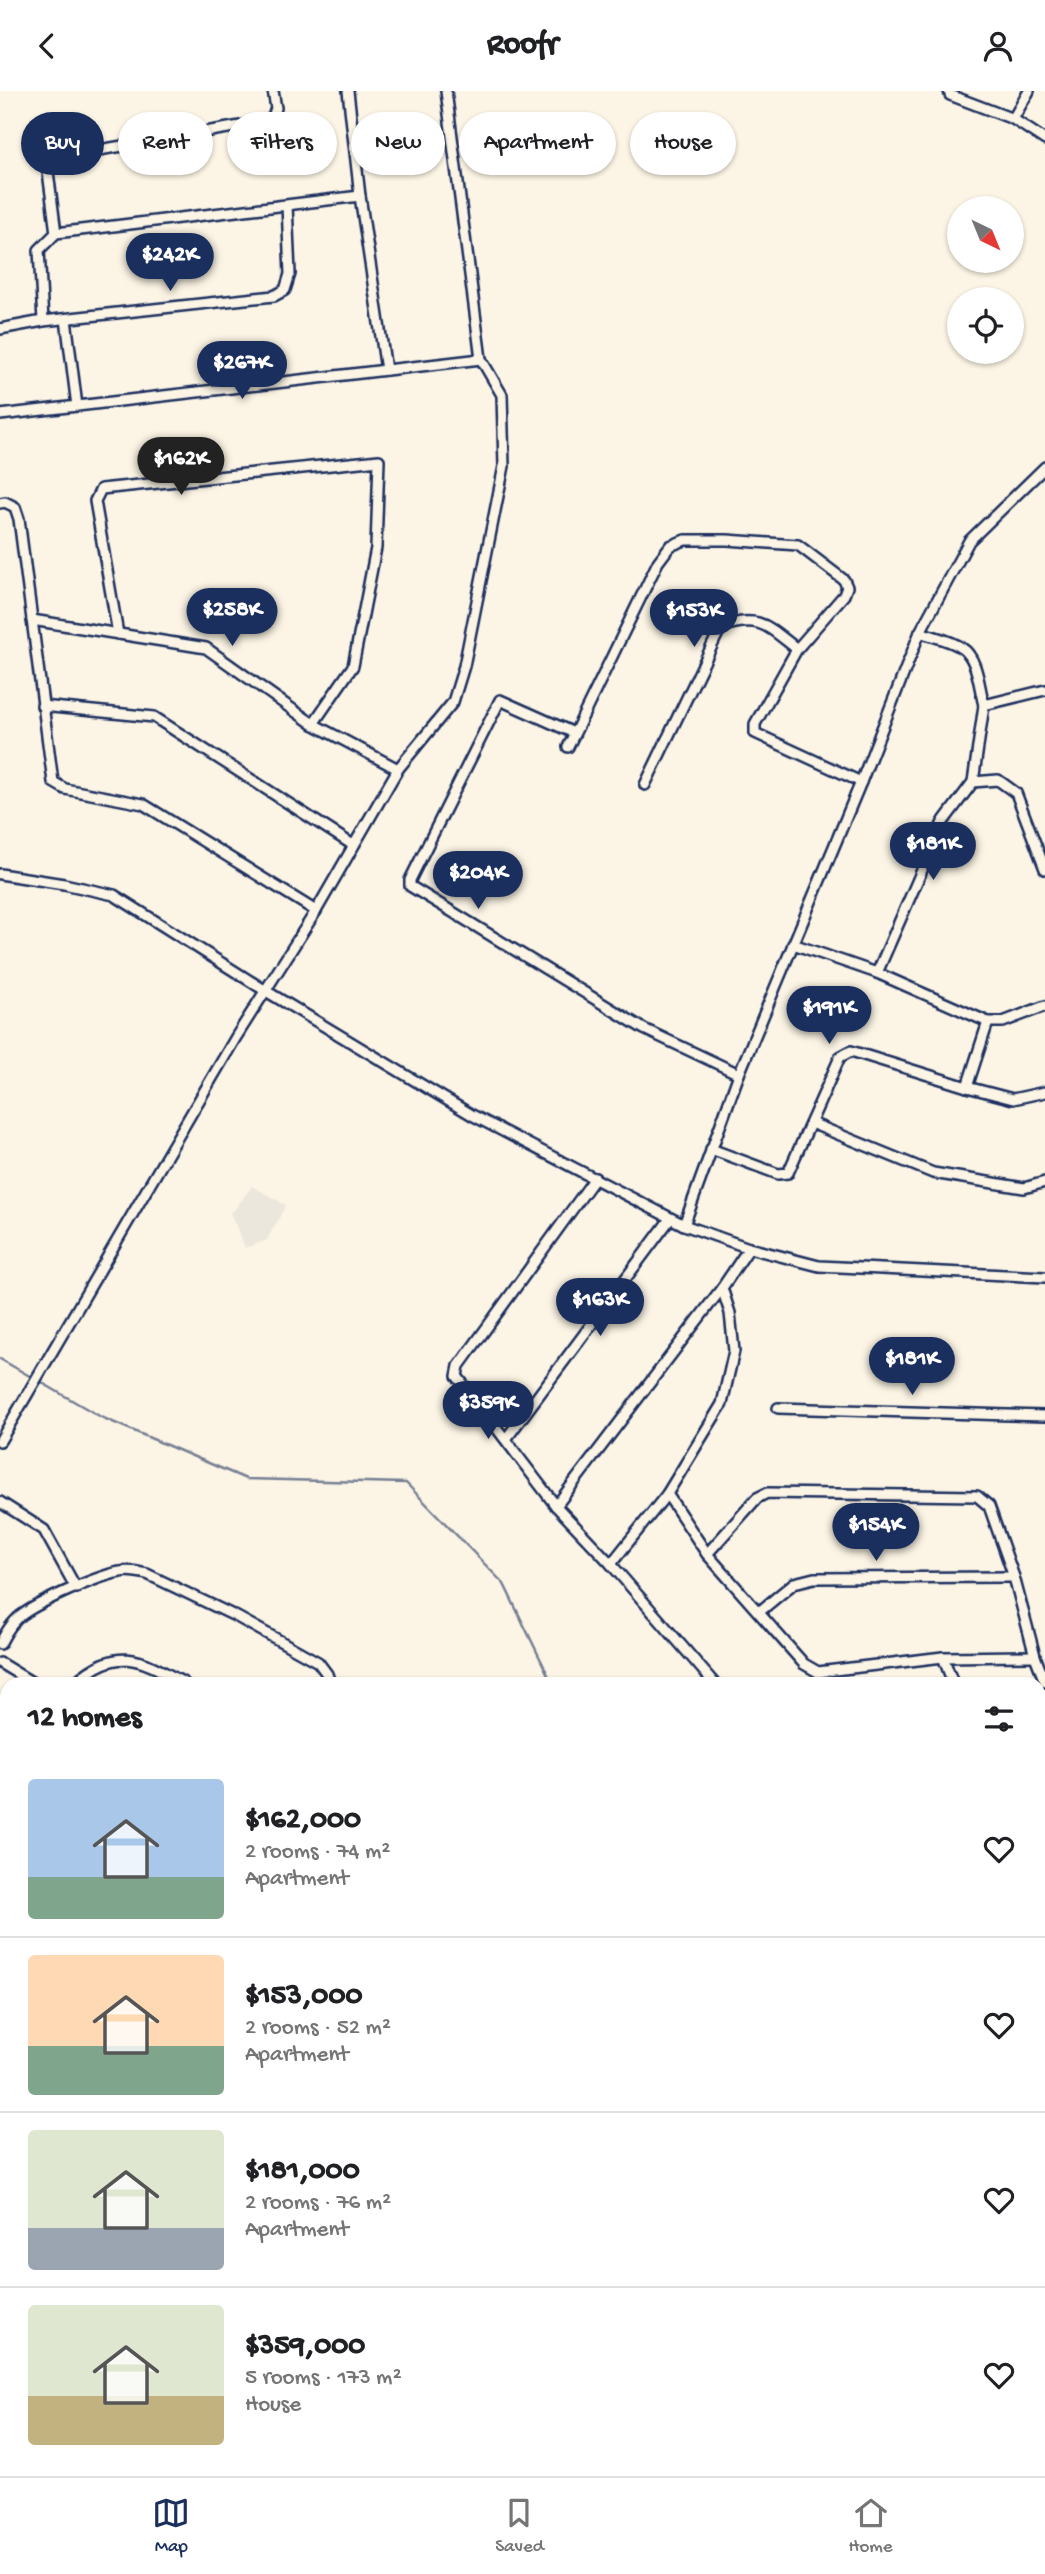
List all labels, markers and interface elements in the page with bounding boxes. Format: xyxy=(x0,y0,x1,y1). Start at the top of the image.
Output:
icon: back xyxy=(28,27,66,65)
text: Roofr xyxy=(487,27,558,65)
icon: person xyxy=(979,27,1017,65)
chip: Buy xyxy=(21,112,104,175)
chip: Rent xyxy=(118,112,213,175)
chip: Filters xyxy=(227,112,337,175)
chip: New xyxy=(351,112,445,175)
chip: Apartment xyxy=(459,112,616,175)
chip: House xyxy=(630,112,736,175)
north arrow xyxy=(947,196,1024,273)
map controls xyxy=(947,196,1024,364)
pin: $242K xyxy=(121,233,219,293)
text: $242K xyxy=(142,242,198,269)
button: locate xyxy=(947,287,1024,364)
pin: $267K xyxy=(193,341,291,401)
text: $267K xyxy=(213,350,271,377)
pin: $162K xyxy=(132,437,230,497)
text: $162K xyxy=(153,446,209,473)
pin: $258K xyxy=(183,589,281,648)
pin: $153K xyxy=(645,589,743,649)
text: $258K xyxy=(203,597,261,624)
text: $153K xyxy=(666,598,722,625)
pin: $181K xyxy=(884,823,982,882)
text: $181K xyxy=(906,831,960,858)
pin: $204K xyxy=(429,851,527,911)
text: $204K xyxy=(449,860,507,887)
pin: $191K xyxy=(780,986,878,1046)
text: $191K xyxy=(802,995,856,1022)
pin: $163K xyxy=(551,1279,649,1338)
text: $163K xyxy=(572,1287,628,1314)
pin: $181K xyxy=(863,1337,961,1397)
text: $181K xyxy=(885,1346,939,1373)
pin: $359K xyxy=(439,1381,537,1441)
text: $359K xyxy=(459,1390,517,1417)
pin: $154K xyxy=(827,1503,925,1563)
text: $154K xyxy=(848,1512,904,1539)
icon: filters xyxy=(980,1700,1018,1738)
text: 12 homes xyxy=(28,1702,141,1737)
text: $162,000 xyxy=(245,1804,361,1839)
icon: home xyxy=(84,1807,168,1891)
icon: heart xyxy=(980,1830,1018,1868)
text: 2 rooms · 74 m² xyxy=(245,1839,390,1866)
text: Apartment xyxy=(245,1866,349,1893)
text: $153,000 xyxy=(245,1980,362,2015)
icon: home xyxy=(84,1983,168,2067)
icon: heart xyxy=(980,2006,1018,2044)
text: 2 rooms · 52 m² xyxy=(245,2015,391,2042)
text: Apartment xyxy=(245,2042,349,2069)
text: $181,000 xyxy=(245,2155,360,2190)
icon: home xyxy=(84,2158,168,2242)
icon: heart xyxy=(980,2181,1018,2219)
text: 2 rooms · 76 m² xyxy=(245,2190,391,2217)
text: Apartment xyxy=(245,2217,349,2244)
text: $359,000 xyxy=(245,2330,365,2365)
icon: home xyxy=(84,2333,168,2417)
icon: heart xyxy=(980,2356,1018,2394)
text: 5 rooms · 173 m² xyxy=(245,2365,402,2392)
text: House xyxy=(245,2392,301,2419)
tab: Map xyxy=(152,2494,190,2559)
tab: Saved xyxy=(495,2494,544,2559)
tab: Home xyxy=(849,2494,893,2559)

